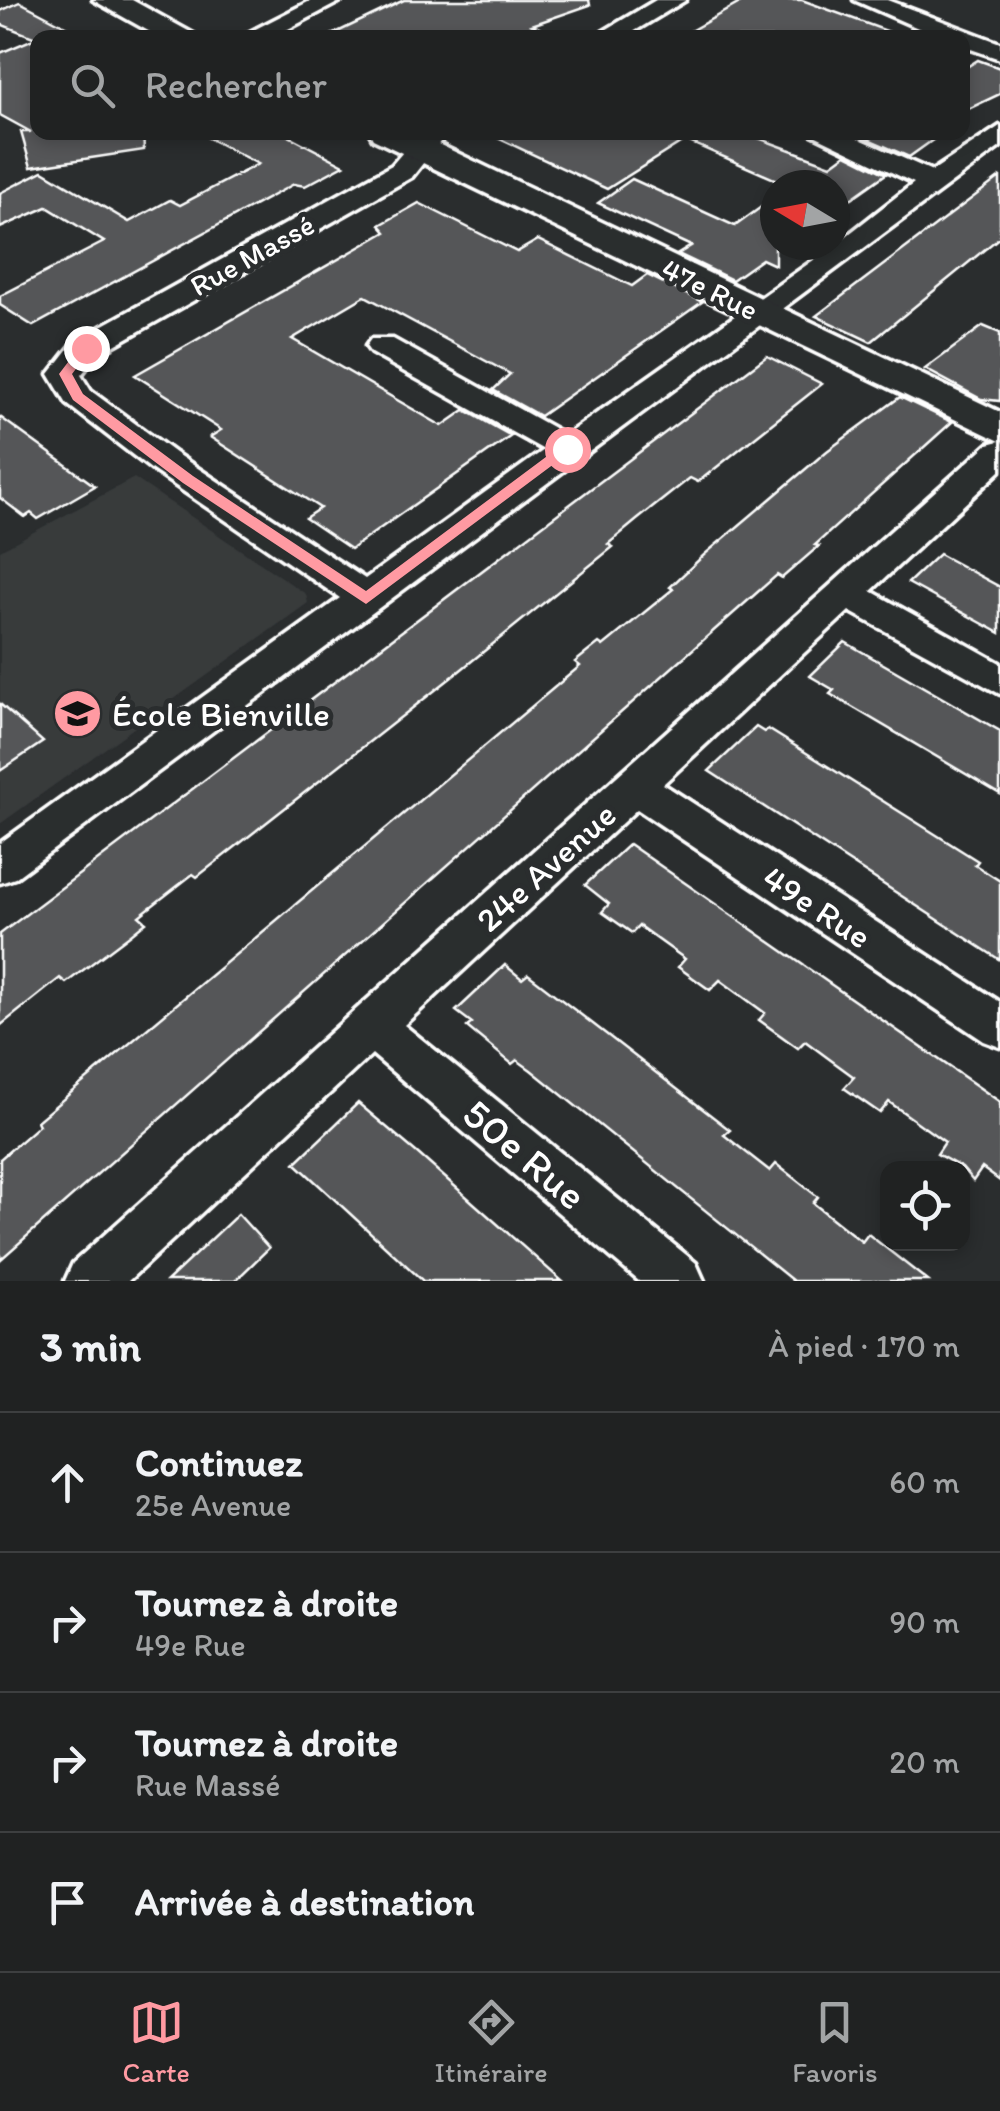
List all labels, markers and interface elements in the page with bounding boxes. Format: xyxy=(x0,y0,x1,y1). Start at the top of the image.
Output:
search box xyxy=(30,30,970,140)
icon: search xyxy=(65,58,120,113)
text: Rechercher xyxy=(145,62,327,108)
north arrow xyxy=(760,170,850,260)
street label: Rue Massé xyxy=(183,206,321,304)
street label: 47e Rue xyxy=(656,250,764,328)
route end xyxy=(64,326,110,372)
route start xyxy=(545,427,591,473)
school or university icon: École Bienville xyxy=(51,688,103,740)
place label: École Bienville xyxy=(112,693,330,735)
street label: 24e Avenue xyxy=(467,793,625,941)
street label: 49e Rue xyxy=(755,856,879,958)
street label: 50e Rue xyxy=(453,1088,597,1220)
map controls xyxy=(880,1161,970,1251)
button: locate xyxy=(880,1161,970,1251)
text: 3 min xyxy=(40,1321,141,1372)
text: À pied · 170 m xyxy=(768,1327,960,1365)
text: Continuez xyxy=(135,1440,303,1486)
icon: ahead xyxy=(40,1455,95,1510)
text: 60 m xyxy=(889,1463,960,1501)
text: 25e Avenue xyxy=(135,1486,291,1524)
text: Tournez à droite xyxy=(135,1580,398,1626)
icon: right xyxy=(40,1595,95,1650)
text: 90 m xyxy=(889,1603,960,1641)
text: 49e Rue xyxy=(135,1626,246,1664)
text: Tournez à droite xyxy=(135,1720,398,1766)
icon: right xyxy=(40,1735,95,1790)
text: 20 m xyxy=(889,1743,960,1781)
text: Rue Massé xyxy=(135,1766,281,1804)
icon: arrive xyxy=(40,1875,95,1930)
text: Arrivée à destination xyxy=(135,1879,474,1925)
tab: Carte xyxy=(122,1995,190,2089)
tab: Itinéraire xyxy=(435,1995,548,2089)
tab: Favoris xyxy=(792,1995,878,2089)

